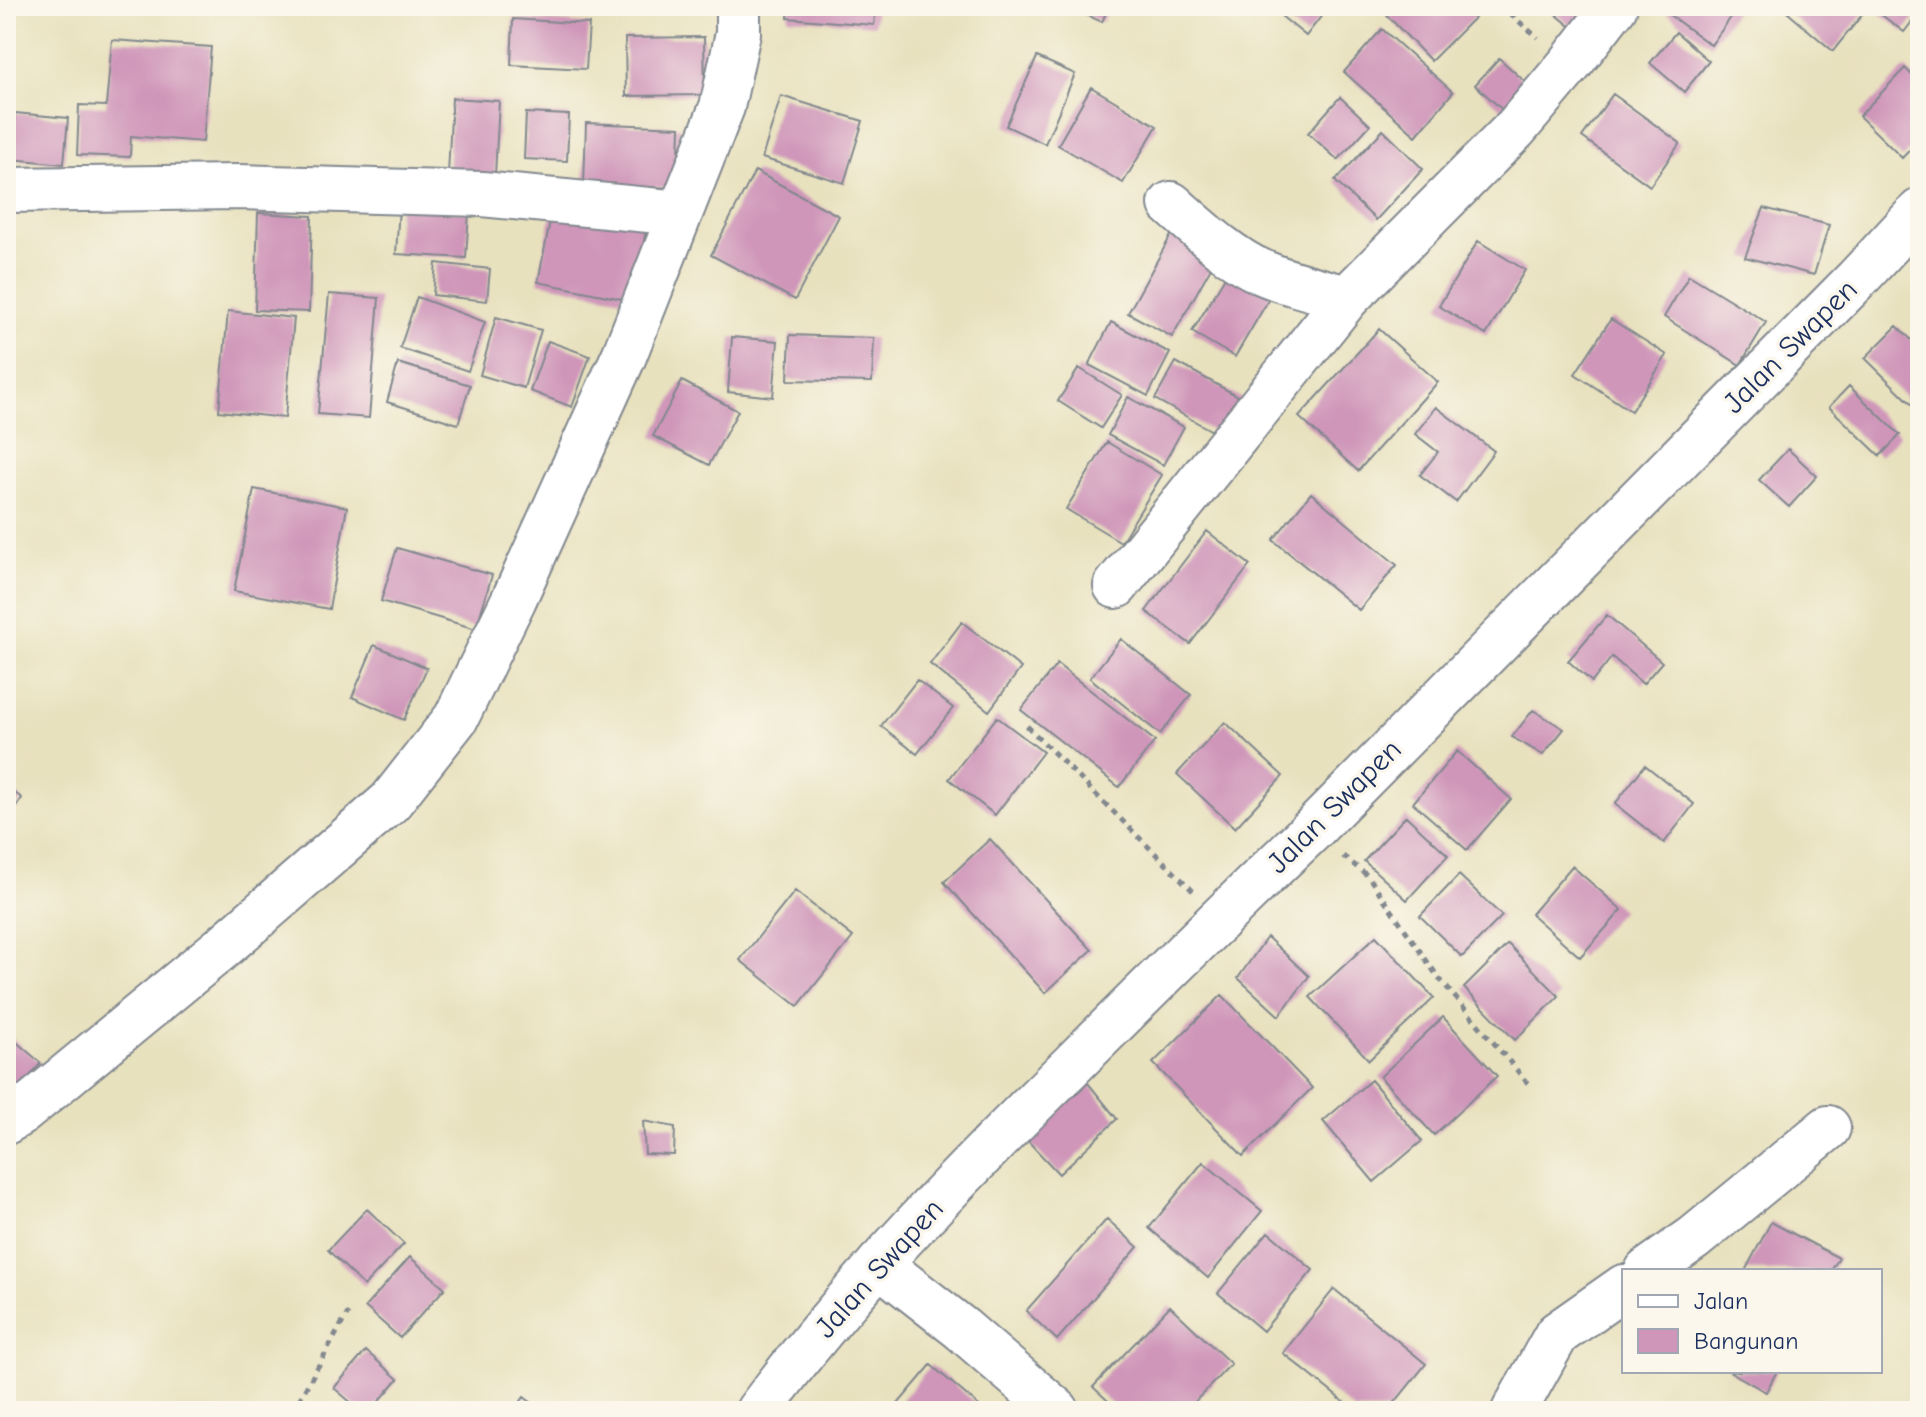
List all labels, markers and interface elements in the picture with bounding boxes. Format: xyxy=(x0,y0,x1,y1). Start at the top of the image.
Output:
street label: Jalan Swapen xyxy=(1716,272,1865,421)
street label: Jalan Swapen xyxy=(1260,732,1409,881)
street label: Jalan Swapen xyxy=(808,1192,951,1345)
legend xyxy=(1622,1269,1882,1373)
text: Jalan xyxy=(1694,1287,1748,1315)
text: Bangunan xyxy=(1694,1327,1798,1355)

